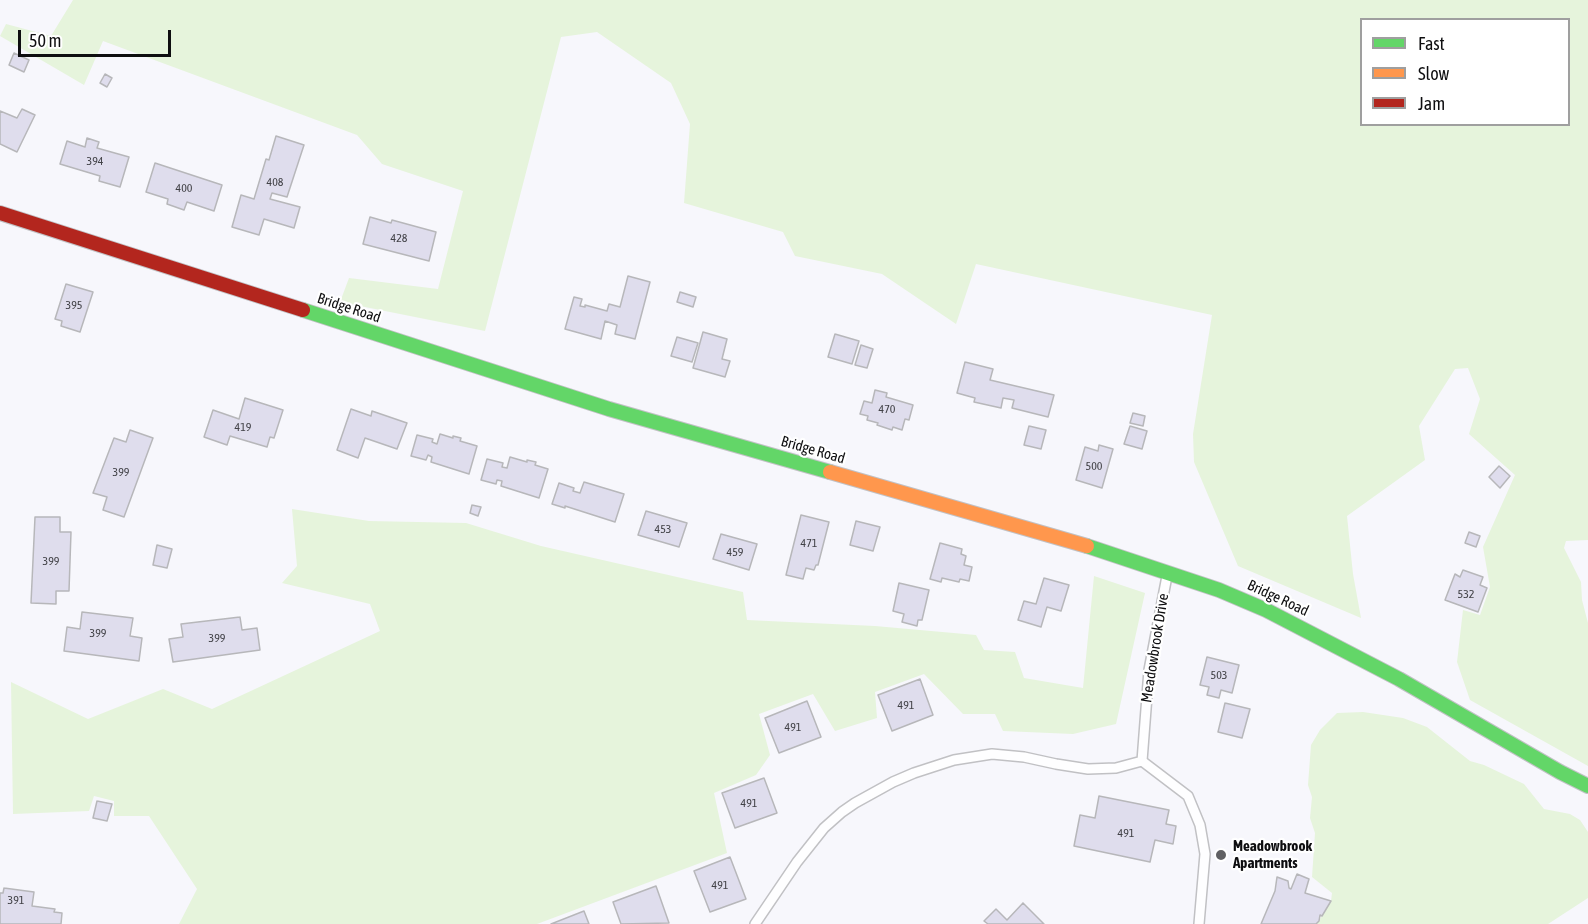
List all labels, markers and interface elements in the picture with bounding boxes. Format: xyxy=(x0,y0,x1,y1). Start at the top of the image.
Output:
scale bar xyxy=(21,18,174,56)
legend xyxy=(1360,18,1570,126)
text: 50 m xyxy=(29,30,61,51)
text: Fast xyxy=(1418,33,1445,54)
text: Slow xyxy=(1418,63,1449,84)
text: Jam xyxy=(1418,93,1445,114)
house number: 394 xyxy=(87,154,103,168)
house number: 408 xyxy=(267,175,283,189)
house number: 400 xyxy=(176,181,192,195)
house number: 428 xyxy=(391,231,407,245)
street label: Bridge Road xyxy=(315,289,383,327)
house number: 395 xyxy=(66,298,82,312)
house number: 470 xyxy=(879,402,895,416)
house number: 419 xyxy=(235,420,251,434)
street label: Bridge Road xyxy=(779,432,847,468)
house number: 500 xyxy=(1086,459,1102,473)
house number: 399 xyxy=(113,465,129,479)
house number: 453 xyxy=(655,522,671,536)
house number: 471 xyxy=(801,536,817,550)
house number: 459 xyxy=(727,545,743,559)
house number: 399 xyxy=(43,554,59,568)
street label: Bridge Road xyxy=(1244,576,1312,620)
house number: 532 xyxy=(1458,587,1474,601)
street label: Meadowbrook Drive xyxy=(1137,592,1173,704)
house number: 399 xyxy=(90,626,106,640)
house number: 399 xyxy=(209,631,225,645)
house number: 503 xyxy=(1211,668,1227,682)
house number: 491 xyxy=(898,698,914,712)
house number: 491 xyxy=(785,720,801,734)
house number: 491 xyxy=(741,796,757,810)
house number: 491 xyxy=(1118,826,1134,840)
place label: Meadowbrook Apartments xyxy=(1233,837,1312,872)
marker: Meadowbrook Apartments xyxy=(1214,848,1228,862)
house number: 491 xyxy=(712,878,728,892)
house number: 391 xyxy=(8,893,24,907)

